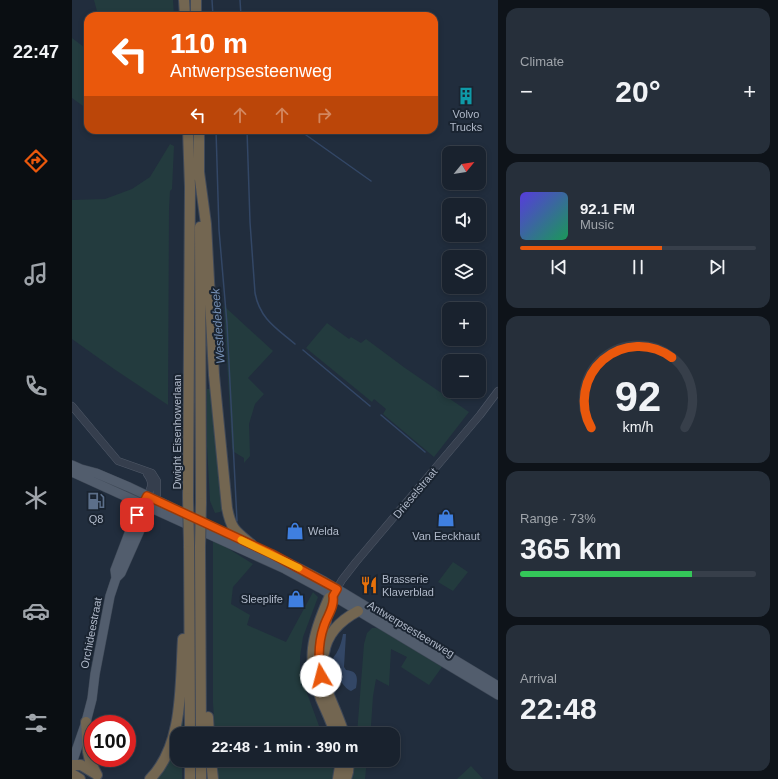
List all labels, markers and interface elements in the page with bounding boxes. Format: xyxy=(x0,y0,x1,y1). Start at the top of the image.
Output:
icon: left xyxy=(104,28,156,80)
text: 110 m xyxy=(170,28,248,59)
text: 22:47 xyxy=(13,42,59,62)
text: Climate xyxy=(520,54,564,69)
text: Antwerpsesteenweg xyxy=(170,61,332,81)
text: 20° xyxy=(615,75,661,108)
text: − xyxy=(520,79,533,104)
text: + xyxy=(743,79,756,104)
building icon: Volvo Trucks xyxy=(456,86,476,106)
icon: left xyxy=(187,104,209,126)
icon: ahead xyxy=(229,104,251,126)
icon: ahead xyxy=(271,104,293,126)
icon: right xyxy=(313,104,335,126)
place label: Volvo Trucks xyxy=(450,108,483,133)
north arrow xyxy=(442,146,486,190)
map controls xyxy=(442,146,486,398)
icon: directions xyxy=(22,147,50,175)
button: sound xyxy=(442,198,486,242)
text: 92.1 FM xyxy=(580,200,635,217)
text: Music xyxy=(580,217,614,232)
button: layers xyxy=(442,250,486,294)
icon: previous xyxy=(548,256,570,278)
icon: pause xyxy=(627,256,649,278)
icon: next xyxy=(706,256,728,278)
icon: music xyxy=(22,260,50,288)
water label: Westledebeek xyxy=(208,287,228,364)
button: + xyxy=(442,302,486,346)
button: − xyxy=(442,354,486,398)
icon: phone xyxy=(22,372,50,400)
text: 92 xyxy=(615,372,661,419)
street label: Dwight Eisenhowerlaan xyxy=(171,375,183,489)
text: km/h xyxy=(623,418,654,434)
street label: Drieselstraat xyxy=(391,465,439,521)
icon: climate xyxy=(22,484,50,512)
fuel station icon: Q8 xyxy=(86,491,106,511)
pin xyxy=(120,498,154,532)
icon: arrive xyxy=(126,504,148,526)
shop icon: Van Eeckhaut xyxy=(436,508,456,528)
text: Range · 73% xyxy=(520,511,596,526)
place label: Q8 xyxy=(89,513,103,525)
shop icon: Welda xyxy=(285,521,305,541)
place label: Welda xyxy=(308,525,340,537)
place label: Van Eeckhaut xyxy=(412,530,480,542)
text: 365 km xyxy=(520,532,622,565)
place label: Brasserie Klaverblad xyxy=(382,573,434,598)
restaurant icon: Brasserie Klaverblad xyxy=(359,575,379,595)
shop icon: Sleeplife xyxy=(286,589,306,609)
place label: Sleeplife xyxy=(241,593,283,605)
street label: Orchideestraat xyxy=(78,596,104,670)
icon: car xyxy=(22,597,50,625)
street label: Antwerpsesteenweg xyxy=(365,598,457,660)
position arrow xyxy=(300,655,342,697)
text: Arrival xyxy=(520,671,557,686)
text: 22:48 xyxy=(520,692,597,725)
icon: filters xyxy=(22,709,50,737)
speed limit sign: 100 xyxy=(84,715,136,767)
text: 22:48 · 1 min · 390 m xyxy=(212,738,358,755)

